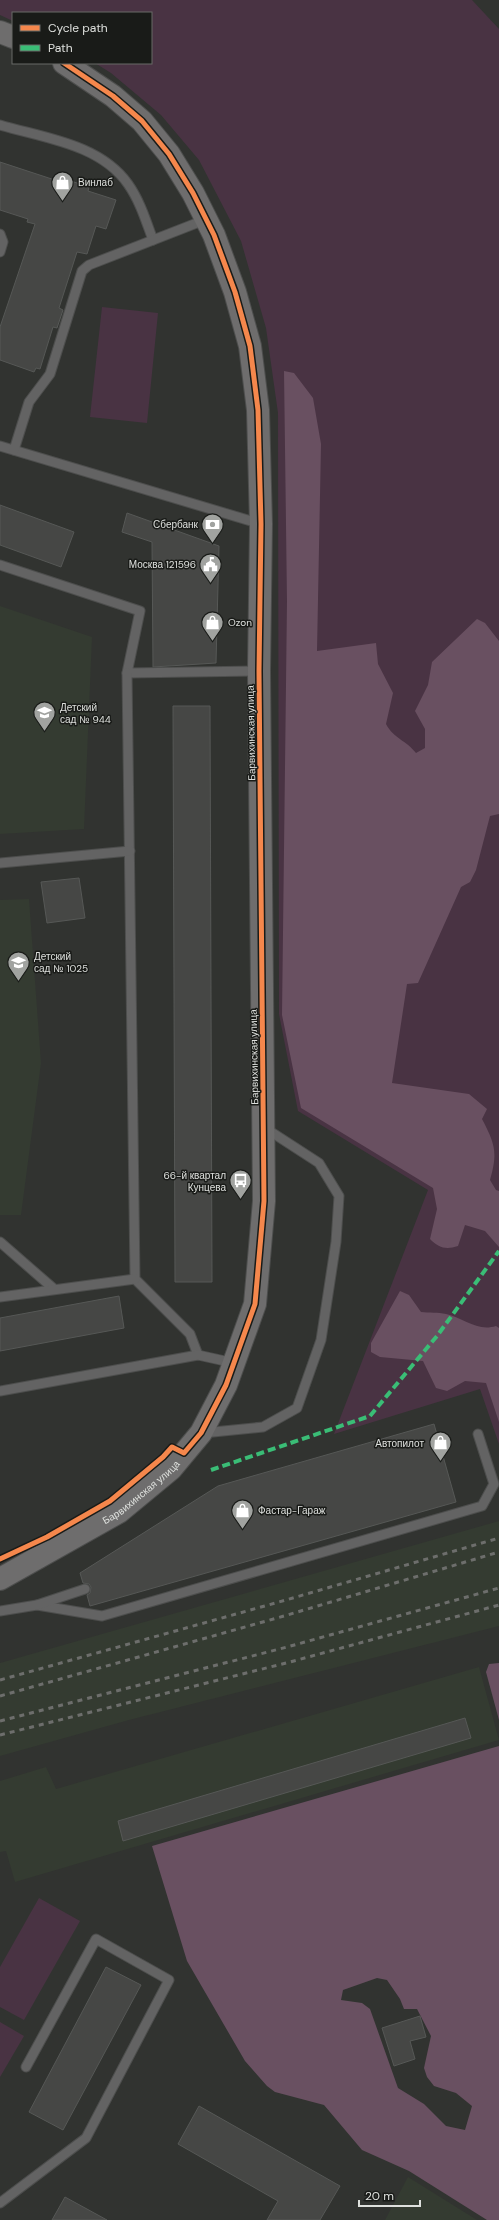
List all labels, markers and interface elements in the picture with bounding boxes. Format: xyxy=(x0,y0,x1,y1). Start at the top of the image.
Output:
legend xyxy=(12,12,152,64)
text: Cycle path xyxy=(48,20,108,36)
text: Path xyxy=(48,40,73,56)
shop icon: Винлаб xyxy=(50,169,76,202)
place label: Винлаб xyxy=(78,176,113,189)
bank icon: Сбербанк xyxy=(200,511,226,544)
place label: Сбербанк xyxy=(153,518,199,531)
public building icon: Москва 121596 xyxy=(198,551,224,584)
place label: Москва 121596 xyxy=(129,558,196,571)
shop icon: Ozon xyxy=(199,609,225,642)
place label: Ozon xyxy=(228,616,252,629)
street label: Барвихинская улица xyxy=(244,685,258,781)
school or university icon: Детский сад № 944 xyxy=(31,700,57,733)
place label: Детский сад № 944 xyxy=(60,701,111,726)
school or university icon: Детский сад № 1025 xyxy=(5,949,31,982)
place label: Детский сад № 1025 xyxy=(34,950,88,975)
street label: Барвихинская улица xyxy=(247,1009,261,1105)
bus stop icon: 66-й квартал Кунцева xyxy=(228,1168,254,1201)
place label: 66-й квартал Кунцева xyxy=(163,1169,226,1194)
shop icon: Автопилот xyxy=(427,1430,453,1463)
place label: Автопилот xyxy=(375,1437,424,1450)
street label: Барвихинская улица xyxy=(100,1457,182,1527)
shop icon: Фастар-Гараж xyxy=(229,1497,255,1530)
place label: Фастар-Гараж xyxy=(258,1504,326,1517)
scale bar xyxy=(359,2182,420,2208)
text: 20 m xyxy=(365,2188,394,2204)

